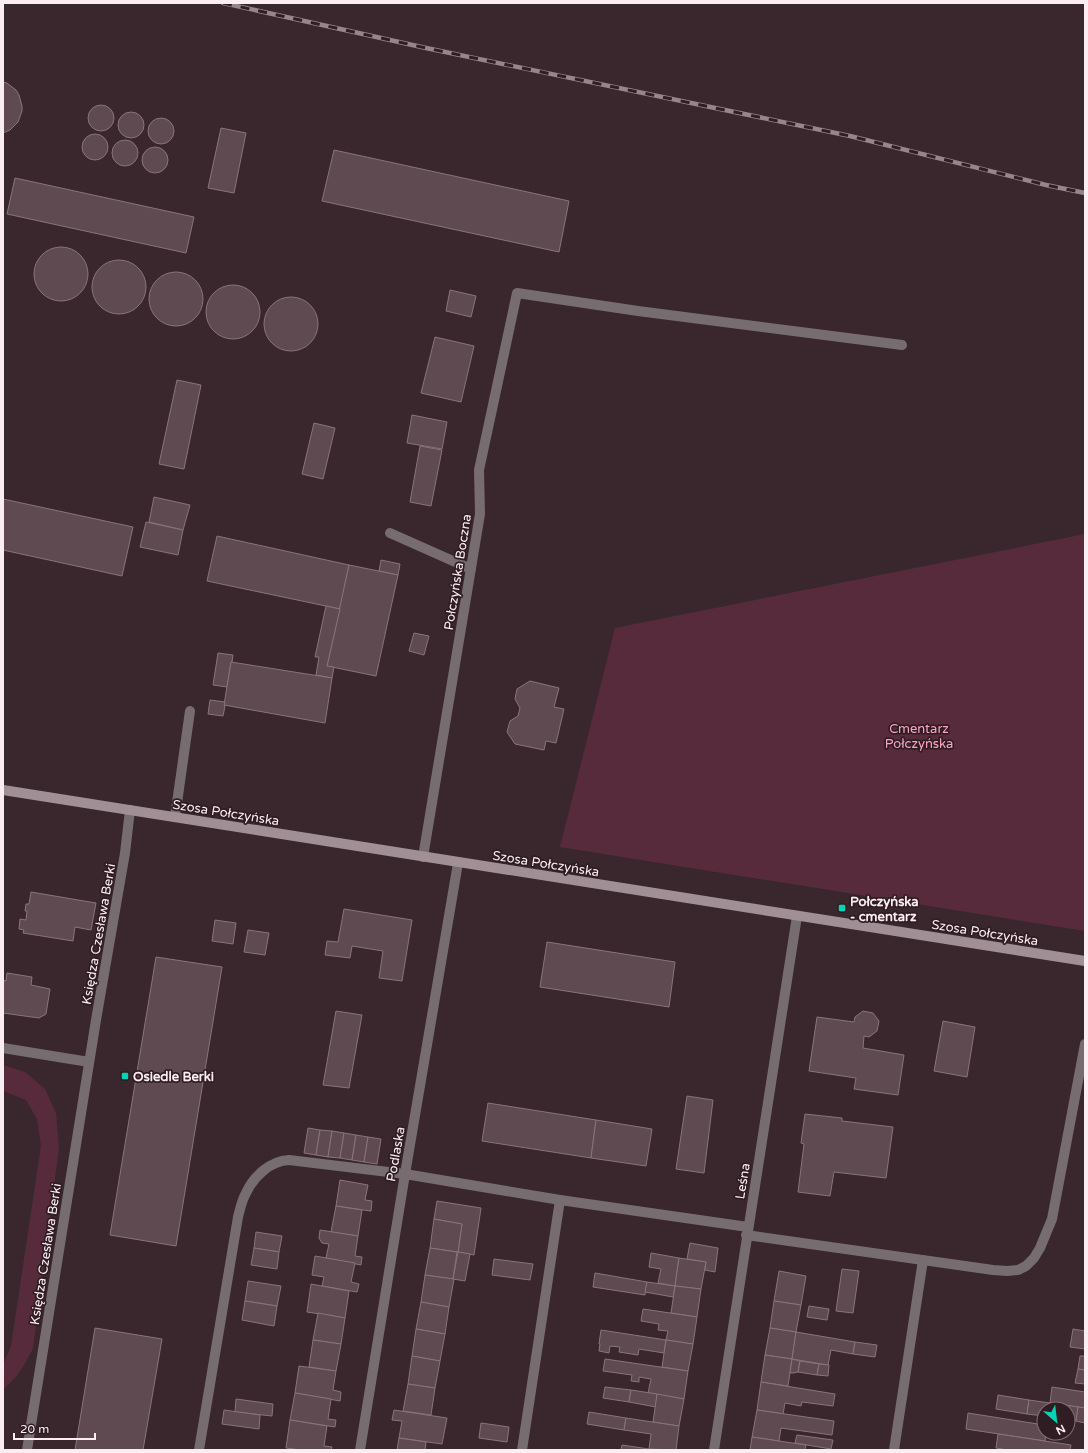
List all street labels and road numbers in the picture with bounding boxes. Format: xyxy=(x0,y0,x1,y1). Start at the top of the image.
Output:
street label: Połczyńska Boczna xyxy=(441,513,475,631)
street label: Szosa Połczyńska xyxy=(171,797,280,829)
street label: Szosa Połczyńska xyxy=(491,848,600,880)
street label: Księdza Czesława Berki xyxy=(79,862,119,1006)
street label: Szosa Połczyńska xyxy=(930,917,1039,949)
street label: Podlaska xyxy=(383,1125,409,1183)
street label: Leśna xyxy=(732,1162,754,1200)
street label: Księdza Czesława Berki xyxy=(27,1182,65,1326)

